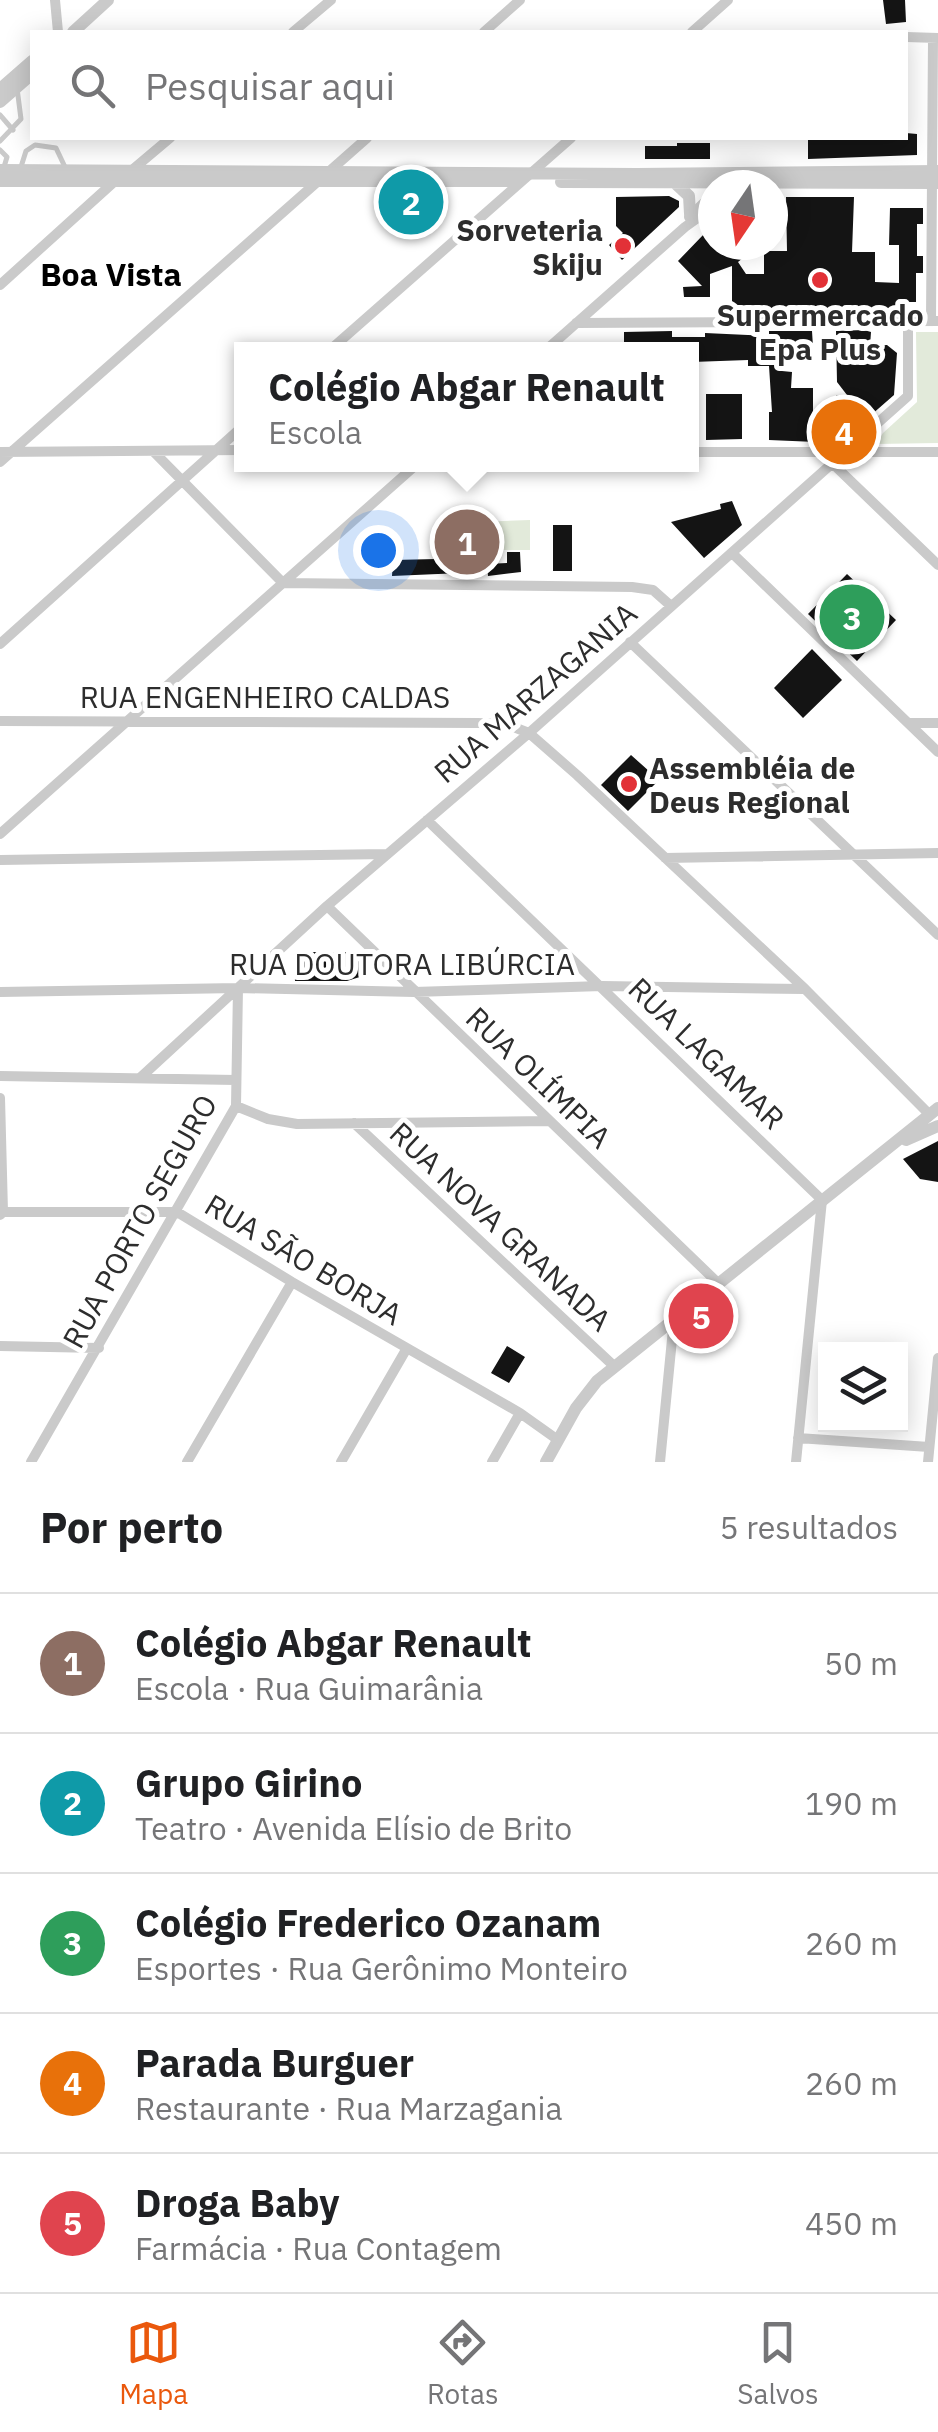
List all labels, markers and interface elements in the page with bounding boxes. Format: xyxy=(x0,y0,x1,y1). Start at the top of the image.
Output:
search box xyxy=(30,30,908,140)
icon: search xyxy=(65,58,120,113)
text: Pesquisar aqui xyxy=(145,61,395,110)
pin: 2 xyxy=(378,164,444,240)
north arrow xyxy=(698,170,788,260)
place label: Sorveteria Skiju xyxy=(456,210,603,283)
marker: Sorveteria Skiju xyxy=(612,235,634,257)
district label: Boa Vista xyxy=(40,253,182,295)
marker: Supermercado Epa Plus xyxy=(809,269,831,291)
place label: Supermercado Epa Plus xyxy=(716,295,924,368)
popup xyxy=(234,342,699,472)
text: Colégio Abgar Renault xyxy=(268,362,665,411)
pin: 4 xyxy=(812,394,876,470)
text: Escola xyxy=(268,411,362,453)
pin: 1 xyxy=(434,504,500,580)
your location xyxy=(353,525,404,576)
pin: 3 xyxy=(820,580,884,654)
street label: RUA MARZAGANIA xyxy=(425,593,645,791)
street label: RUA ENGENHEIRO CALDAS xyxy=(80,677,450,716)
place label: Assembléia de Deus Regional xyxy=(649,748,855,821)
marker: Assembléia de Deus Regional xyxy=(618,773,640,795)
street label: RUA DOUTORA LIBÚRCIA xyxy=(229,944,575,983)
street label: RUA LAGAMAR xyxy=(621,969,793,1137)
street label: RUA OLÍMPIA xyxy=(458,998,620,1156)
street label: RUA PORTO SEGURO xyxy=(53,1087,225,1355)
street label: RUA NOVA GRANADA xyxy=(382,1113,620,1339)
street label: RUA SÃO BORJA xyxy=(198,1185,410,1333)
pin: 5 xyxy=(668,1278,734,1354)
map controls xyxy=(818,1342,908,1432)
button: layers xyxy=(818,1342,908,1432)
text: Por perto xyxy=(40,1500,223,1555)
text: 5 resultados xyxy=(719,1506,898,1548)
text: Colégio Abgar Renault xyxy=(135,1618,531,1667)
text: 1 xyxy=(63,1642,82,1684)
text: 50 m xyxy=(824,1642,898,1684)
text: Escola · Rua Guimarânia xyxy=(135,1667,483,1709)
text: Grupo Girino xyxy=(135,1758,362,1807)
text: 2 xyxy=(63,1782,82,1824)
text: 190 m xyxy=(805,1782,898,1824)
text: Teatro · Avenida Elísio de Brito xyxy=(135,1807,572,1849)
text: Colégio Frederico Ozanam xyxy=(135,1898,601,1947)
text: 3 xyxy=(63,1922,82,1964)
text: 260 m xyxy=(805,1922,898,1964)
text: Esportes · Rua Gerônimo Monteiro xyxy=(135,1947,628,1989)
text: Parada Burguer xyxy=(135,2038,414,2087)
text: 4 xyxy=(63,2062,82,2104)
text: 260 m xyxy=(805,2062,898,2104)
text: Restaurante · Rua Marzagania xyxy=(135,2087,563,2129)
text: Droga Baby xyxy=(135,2178,340,2227)
text: 5 xyxy=(63,2202,82,2244)
text: 450 m xyxy=(805,2202,898,2244)
text: Farmácia · Rua Contagem xyxy=(135,2227,502,2269)
tab: Mapa xyxy=(119,2315,188,2412)
tab: Rotas xyxy=(427,2315,499,2412)
tab: Salvos xyxy=(737,2315,819,2412)

